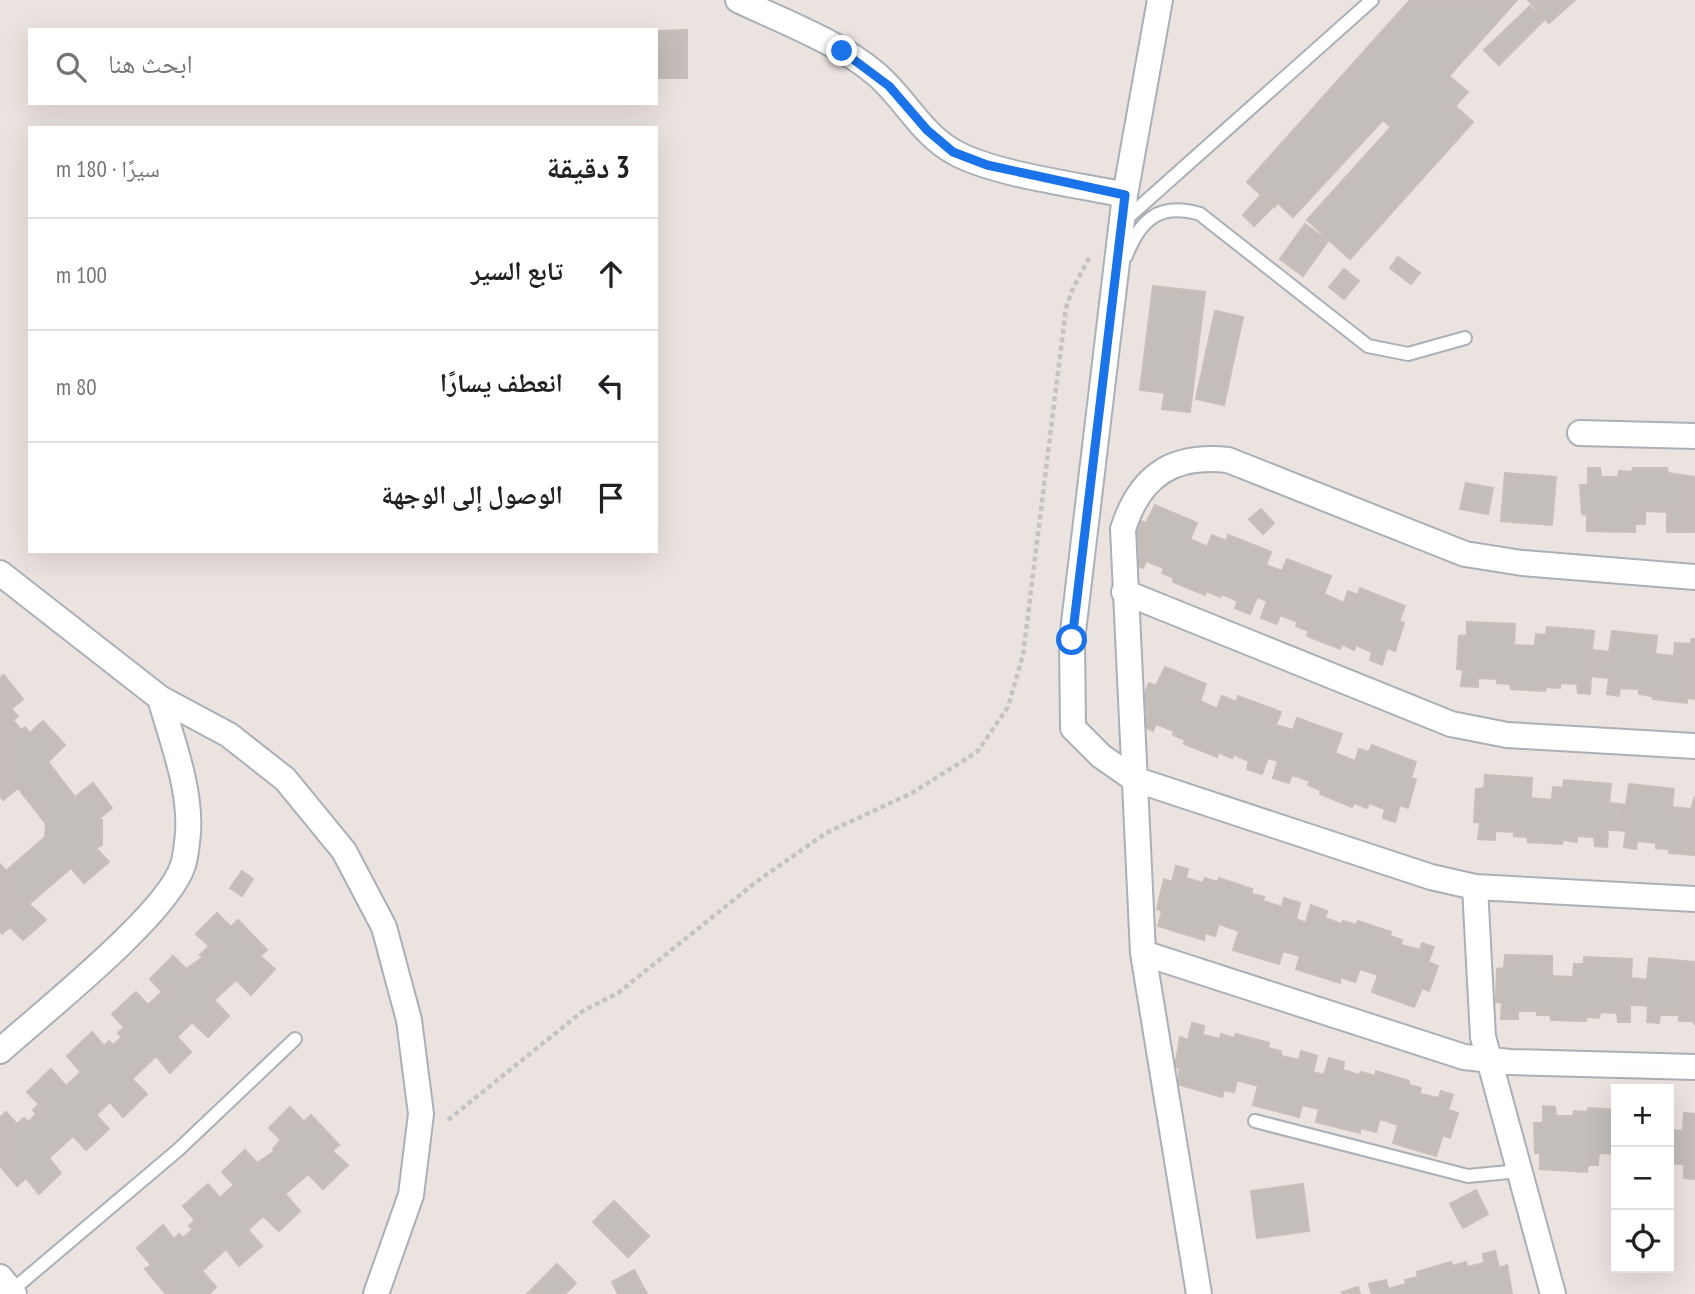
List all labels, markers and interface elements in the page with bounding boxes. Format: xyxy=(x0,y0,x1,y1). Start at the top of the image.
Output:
search box xyxy=(28,28,658,105)
route end xyxy=(826,35,857,66)
text: ابحث هنا xyxy=(108,47,193,80)
icon: search xyxy=(52,48,90,86)
text: 3 دقيقة xyxy=(547,147,630,186)
text: سيرًا · 180 m xyxy=(56,154,160,183)
text: تابع السير xyxy=(471,254,563,287)
icon: ahead xyxy=(592,255,630,293)
text: 100 m xyxy=(56,260,107,289)
text: انعطف يسارًا xyxy=(440,366,563,399)
icon: left xyxy=(592,367,630,405)
text: 80 m xyxy=(56,372,97,401)
text: الوصول إلى الوجهة xyxy=(381,478,563,511)
icon: arrive xyxy=(592,479,630,517)
route start xyxy=(1056,624,1087,655)
map controls xyxy=(1611,1084,1674,1273)
button: + xyxy=(1611,1084,1674,1147)
button: − xyxy=(1611,1147,1674,1210)
button: locate xyxy=(1611,1210,1674,1273)

